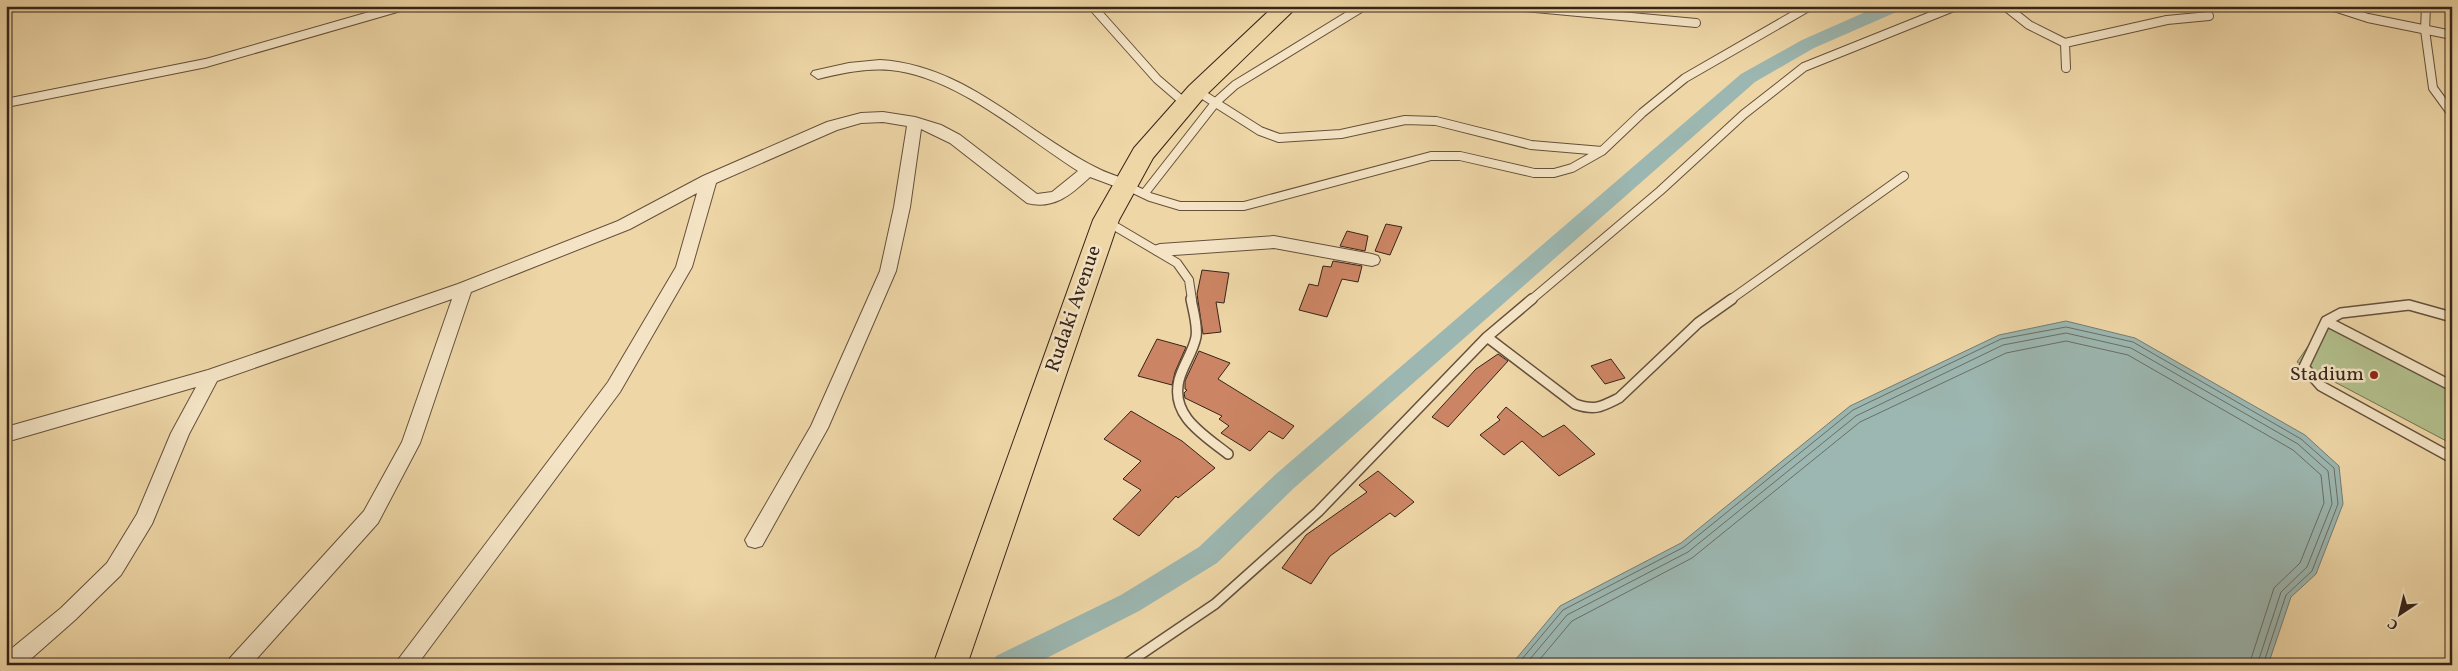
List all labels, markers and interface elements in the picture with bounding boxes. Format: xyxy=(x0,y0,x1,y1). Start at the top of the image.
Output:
street label: Rudaki Avenue xyxy=(1039,242,1109,376)
place label: Stadium xyxy=(2290,361,2364,389)
marker: Stadium xyxy=(2368,369,2380,381)
north arrow xyxy=(2376,588,2426,638)
text: С xyxy=(2384,613,2403,634)

